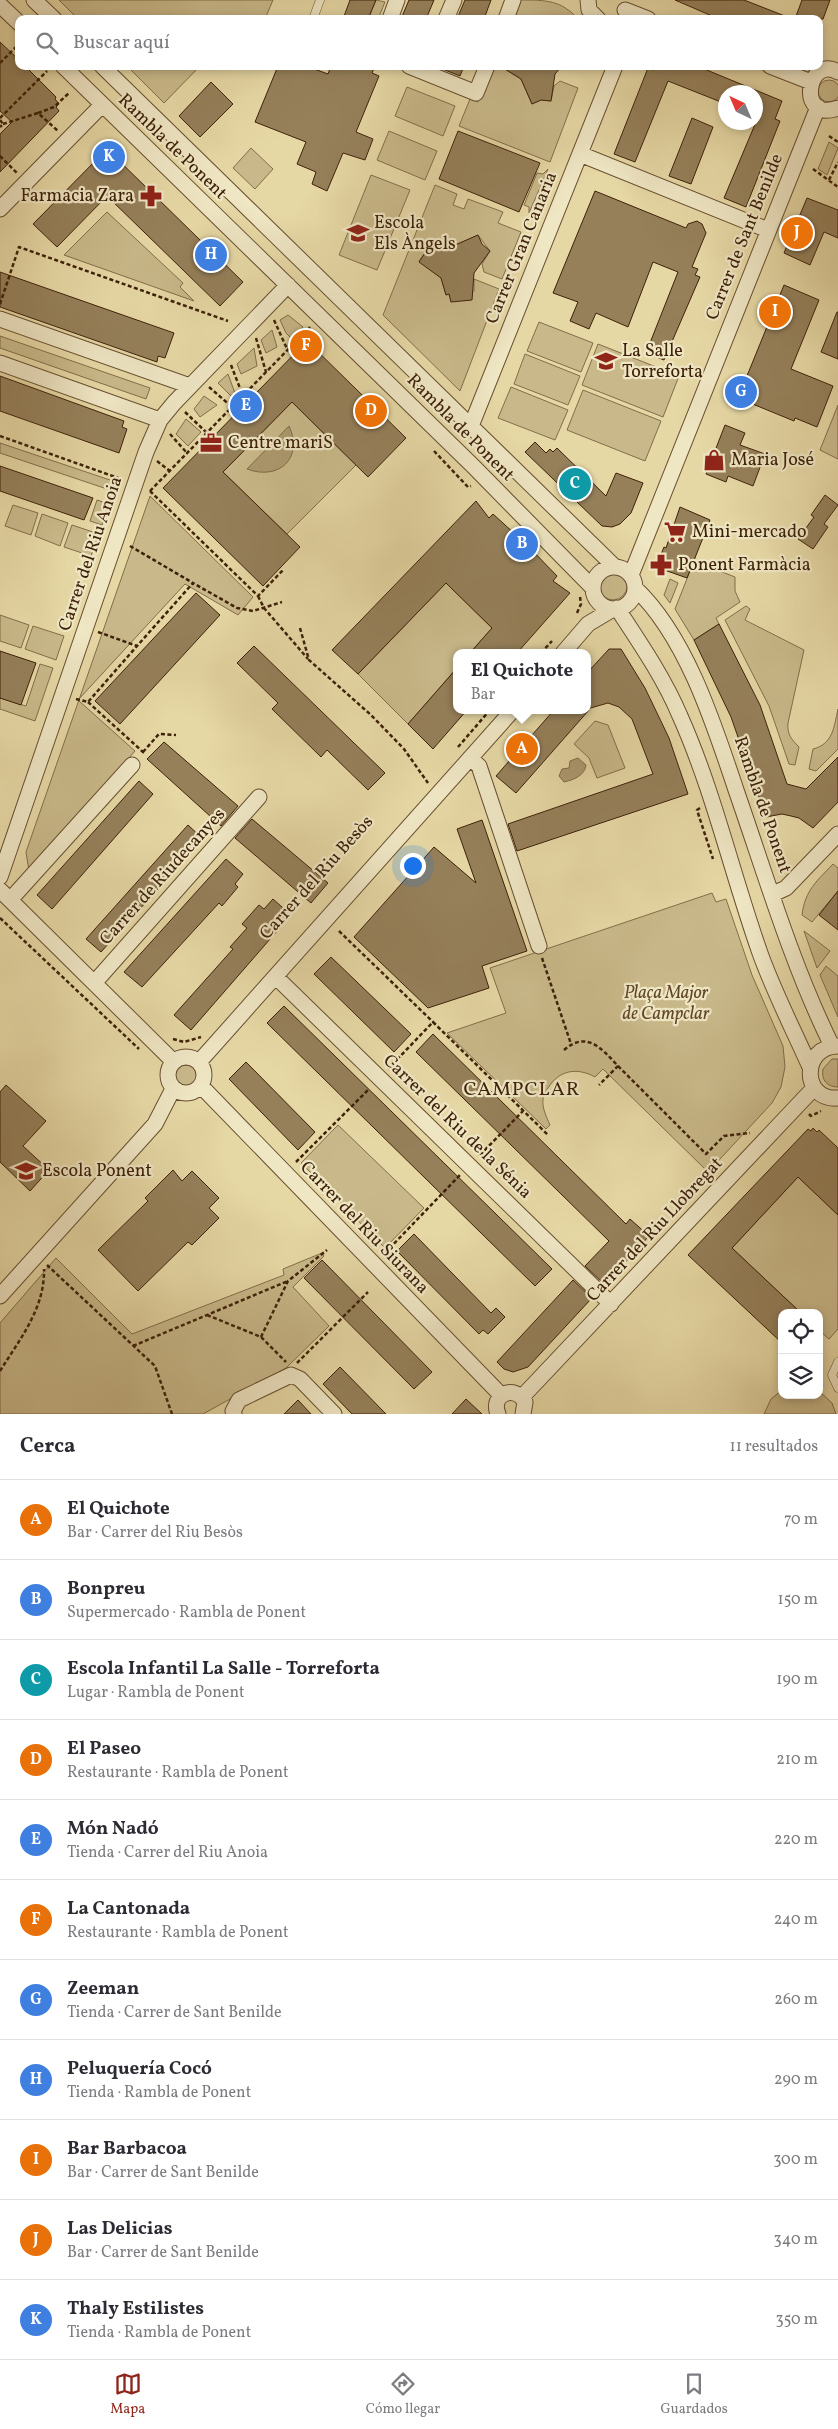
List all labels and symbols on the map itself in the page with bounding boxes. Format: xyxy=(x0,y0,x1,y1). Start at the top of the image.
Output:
north arrow xyxy=(718,85,763,130)
street label: Rambla de Ponent xyxy=(112,88,232,206)
pin: K xyxy=(93,138,125,176)
street label: Carrer de Sant Benilde xyxy=(700,150,790,324)
street label: Carrer Gran Canaria xyxy=(480,168,564,328)
pharmacy icon: Farmacia Zara xyxy=(138,183,164,209)
place label: Farmacia Zara xyxy=(21,184,134,209)
place label: Escola Els Àngels xyxy=(374,211,456,257)
pin: J xyxy=(781,214,813,252)
school or university icon: Escola Els Àngels xyxy=(345,220,371,246)
pin: H xyxy=(195,236,227,274)
pin: I xyxy=(759,293,791,331)
pin: F xyxy=(290,327,322,365)
place label: La Salle Torreforta xyxy=(622,339,703,385)
school or university icon: La Salle Torreforta xyxy=(593,348,619,374)
street label: Rambla de Ponent xyxy=(401,369,519,487)
pin: G xyxy=(725,373,757,411)
pin: E xyxy=(230,387,262,425)
pin: D xyxy=(355,392,387,430)
office icon: Centre mariS xyxy=(198,430,224,456)
place label: Centre mariS xyxy=(228,431,333,456)
shop icon: Maria José xyxy=(701,447,727,473)
place label: Maria José xyxy=(731,448,814,473)
pin: C xyxy=(559,465,591,503)
street label: Carrer del Riu Anoia xyxy=(53,473,129,635)
supermarket icon: Mini-mercado xyxy=(662,519,688,545)
place label: Mini-mercado xyxy=(692,520,807,545)
pin: B xyxy=(506,525,538,563)
pharmacy icon: Ponent Farmàcia xyxy=(648,552,674,578)
place label: Ponent Farmàcia xyxy=(678,553,811,578)
pin: A xyxy=(506,730,538,768)
street label: Rambla de Ponent xyxy=(727,733,797,877)
street label: Carrer de Riudecanyes xyxy=(94,803,232,951)
street label: Carrer del Riu Besòs xyxy=(254,810,380,946)
your location xyxy=(400,853,426,879)
park label: Plaça Major de Campclar xyxy=(623,981,710,1027)
street label: Carrer del Riu de la Sénia xyxy=(377,1049,537,1205)
district label: CAMPCLAR xyxy=(464,1076,581,1104)
street label: Carrer del Riu Llobregat xyxy=(581,1152,729,1308)
street label: Carrer del Riu Siurana xyxy=(294,1156,434,1300)
school or university icon: Escola Ponent xyxy=(13,1158,39,1184)
place label: Escola Ponent xyxy=(42,1159,152,1184)

